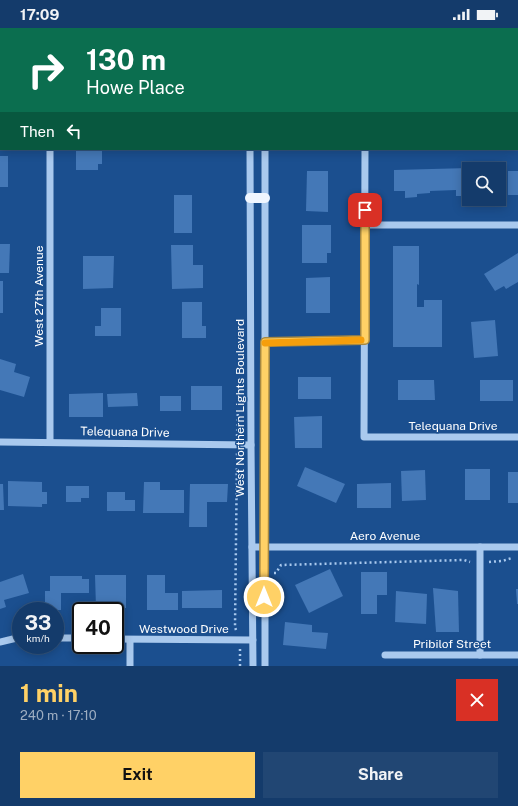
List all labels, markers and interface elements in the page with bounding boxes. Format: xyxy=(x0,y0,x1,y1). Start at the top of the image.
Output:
text: 17:09 xyxy=(20,6,59,23)
text: 130 m xyxy=(86,43,166,76)
icon: right xyxy=(20,44,72,96)
text: Howe Place xyxy=(86,77,185,98)
icon: left xyxy=(63,120,85,142)
text: Then xyxy=(20,123,55,140)
map controls xyxy=(462,162,506,206)
button: search xyxy=(462,162,506,206)
pin xyxy=(348,193,382,227)
icon: arrive xyxy=(354,199,376,221)
street label: West 27th Avenue xyxy=(32,245,46,347)
street label: West Northern Lights Boulevard xyxy=(233,319,247,497)
street label: Telequana Drive xyxy=(408,419,498,433)
street label: Telequana Drive xyxy=(80,424,170,440)
street label: Aero Avenue xyxy=(350,529,420,543)
position arrow xyxy=(243,576,285,618)
speed limit sign: 40 xyxy=(72,602,124,654)
text: 33 xyxy=(25,611,51,635)
street label: Westwood Drive xyxy=(139,622,229,636)
text: km/h xyxy=(26,632,50,644)
street label: Pribilof Street xyxy=(413,637,491,651)
text: 1 min xyxy=(20,679,78,707)
button: close xyxy=(456,679,498,721)
text: 240 m · 17:10 xyxy=(20,708,97,723)
button: Exit xyxy=(20,752,255,798)
button: Share xyxy=(263,752,498,798)

